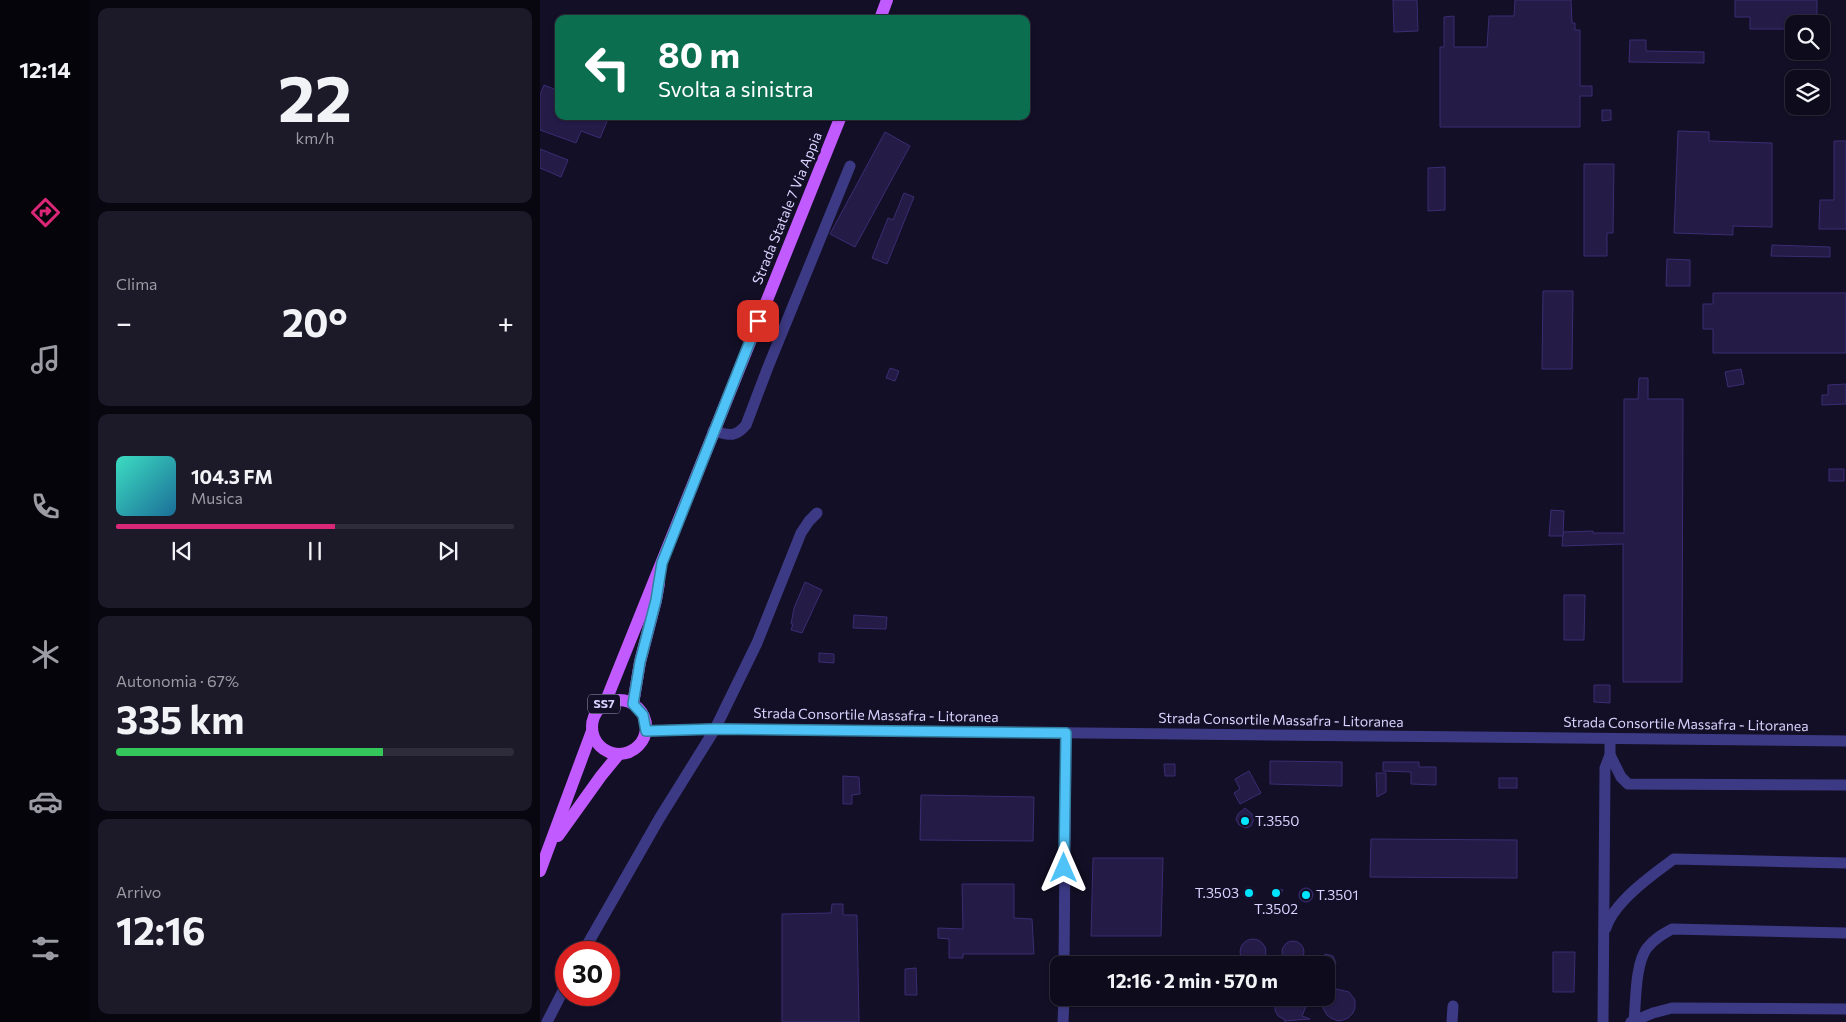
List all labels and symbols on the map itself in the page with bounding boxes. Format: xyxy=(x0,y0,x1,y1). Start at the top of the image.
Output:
street label: Strada Statale 7 Via Appia xyxy=(748,129,825,287)
pin xyxy=(737,300,779,342)
road number: SS7 xyxy=(588,694,620,714)
street label: Strada Consortile Massafra - Litoranea xyxy=(753,704,999,725)
street label: Strada Consortile Massafra - Litoranea xyxy=(1158,709,1404,730)
street label: Strada Consortile Massafra - Litoranea xyxy=(1563,713,1809,734)
place label: T.3550 xyxy=(1255,812,1299,829)
marker: T.3550 xyxy=(1239,815,1251,827)
position arrow xyxy=(1037,841,1089,893)
place label: T.3503 xyxy=(1195,884,1239,901)
place label: T.3501 xyxy=(1316,886,1358,903)
marker: T.3503 xyxy=(1243,887,1255,899)
marker: T.3502 xyxy=(1270,887,1282,899)
marker: T.3501 xyxy=(1300,889,1312,901)
place label: T.3502 xyxy=(1254,900,1298,917)
speed limit sign: 30 xyxy=(555,941,620,1006)

